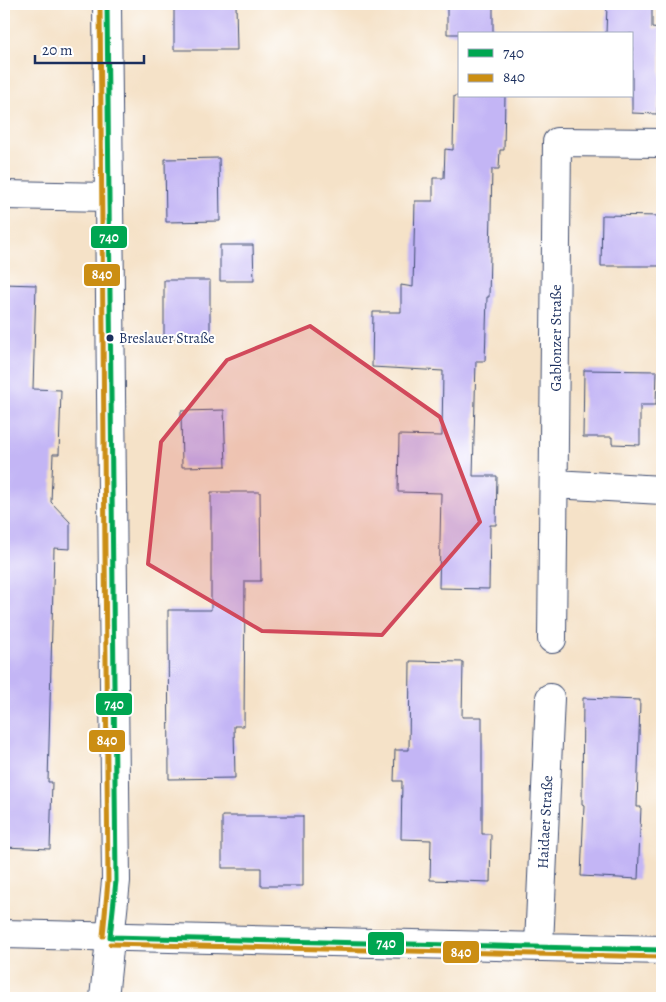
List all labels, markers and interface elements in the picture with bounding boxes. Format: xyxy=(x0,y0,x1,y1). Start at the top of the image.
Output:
scale bar xyxy=(35,32,144,64)
legend xyxy=(458,32,634,98)
text: 20 m xyxy=(42,40,73,60)
text: 740 xyxy=(503,43,524,63)
text: 840 xyxy=(503,67,525,87)
line badge: 740 xyxy=(90,225,128,249)
text: 740 xyxy=(99,228,119,247)
line badge: 840 xyxy=(83,263,121,287)
text: 840 xyxy=(92,265,112,284)
street label: Gablonzer Straße xyxy=(546,284,566,392)
place label: Breslauer Straße xyxy=(119,329,215,348)
marker: Breslauer Straße xyxy=(105,333,115,343)
line badge: 740 xyxy=(95,692,133,716)
text: 740 xyxy=(104,695,124,714)
line badge: 840 xyxy=(88,729,126,753)
text: 840 xyxy=(97,731,117,750)
street label: Haidaer Straße xyxy=(533,774,557,869)
line badge: 740 xyxy=(367,931,405,956)
text: 740 xyxy=(376,934,396,953)
line badge: 840 xyxy=(442,940,480,964)
text: 840 xyxy=(451,943,471,962)

